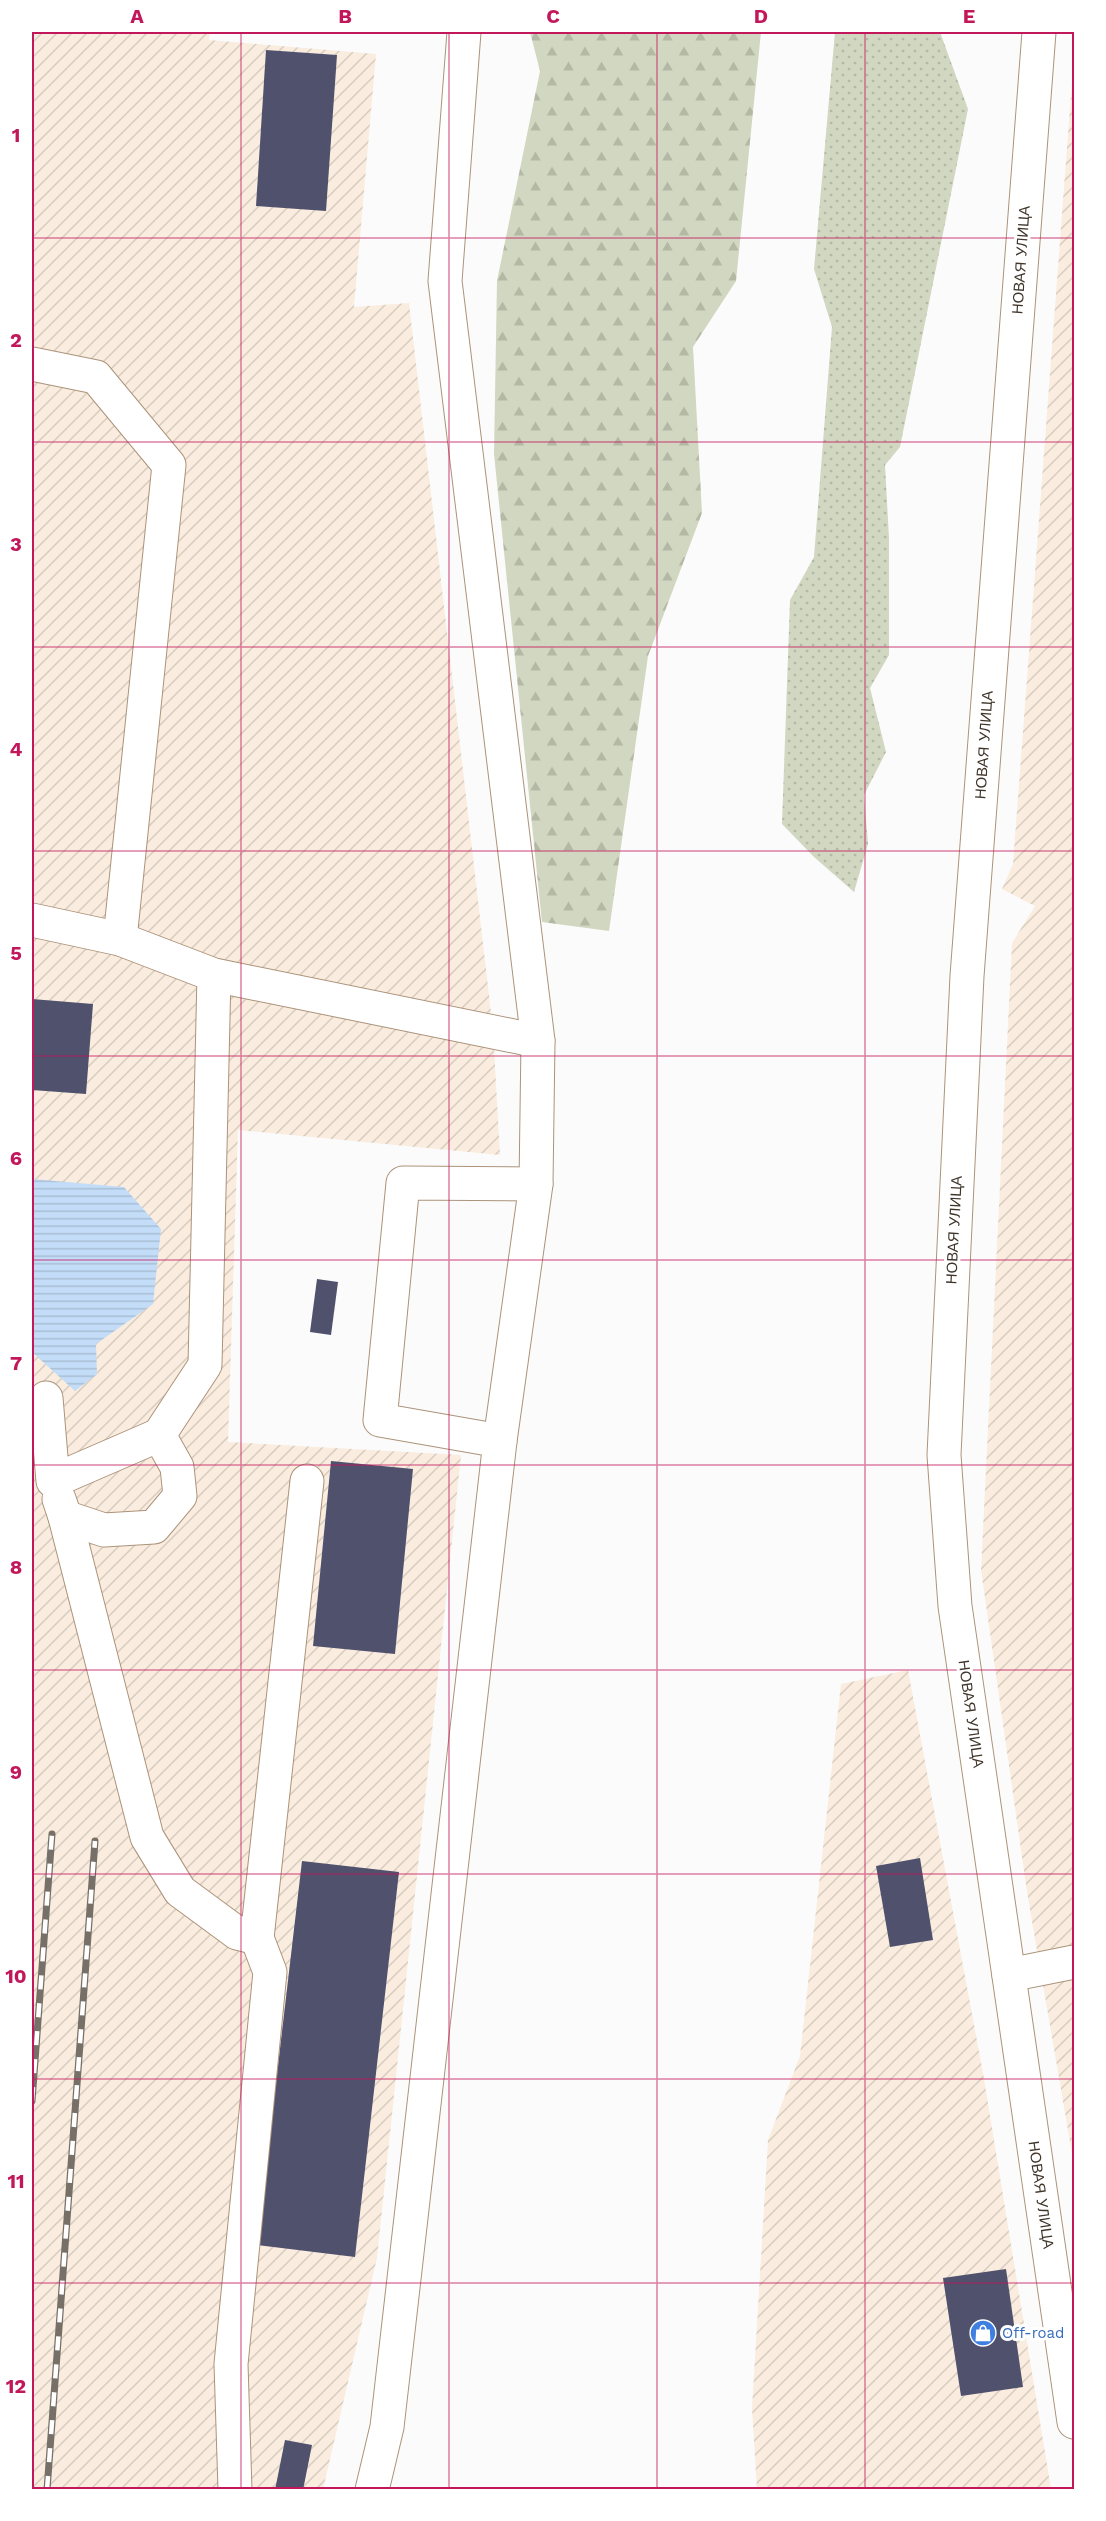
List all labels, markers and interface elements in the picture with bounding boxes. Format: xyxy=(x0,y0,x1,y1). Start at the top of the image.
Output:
text: A xyxy=(130,4,144,28)
text: B xyxy=(338,4,352,28)
text: C xyxy=(546,4,560,28)
text: D xyxy=(754,4,768,28)
text: E xyxy=(963,4,975,28)
text: 1 xyxy=(12,123,20,147)
street label: НОВАЯ УЛИЦА xyxy=(1008,205,1034,315)
text: 2 xyxy=(10,328,22,352)
text: 3 xyxy=(10,532,22,556)
street label: НОВАЯ УЛИЦА xyxy=(971,690,997,800)
text: 4 xyxy=(10,737,23,761)
text: 5 xyxy=(10,941,22,965)
text: 6 xyxy=(10,1146,22,1170)
street label: НОВАЯ УЛИЦА xyxy=(942,1175,966,1285)
text: 7 xyxy=(10,1351,22,1375)
text: 8 xyxy=(10,1555,22,1579)
street label: НОВАЯ УЛИЦА xyxy=(955,1659,987,1769)
text: 9 xyxy=(10,1760,22,1784)
text: 10 xyxy=(5,1964,27,1988)
street label: НОВАЯ УЛИЦА xyxy=(1025,2140,1057,2250)
text: 11 xyxy=(7,2169,25,2193)
shop icon: Off-road xyxy=(968,2318,998,2348)
place label: Off-road xyxy=(1002,2324,1065,2342)
text: 12 xyxy=(6,2374,26,2398)

